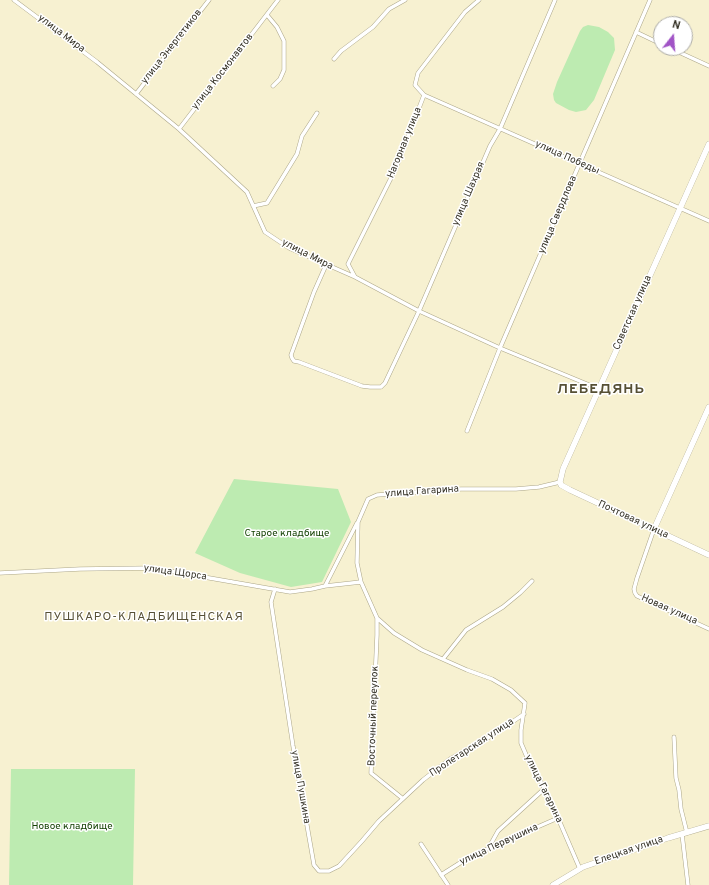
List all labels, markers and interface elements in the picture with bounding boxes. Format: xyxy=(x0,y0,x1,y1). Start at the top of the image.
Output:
street label: улица Энергетиков xyxy=(139,7,205,87)
street label: улица Мира xyxy=(35,12,87,56)
north arrow xyxy=(653,16,693,56)
text: N xyxy=(670,18,682,33)
street label: улица Космонавтов xyxy=(190,32,256,112)
street label: Нагорная улица xyxy=(385,106,425,180)
street label: улица Победы xyxy=(533,138,601,178)
street label: улица Шахрая xyxy=(450,160,488,228)
street label: улица Свердлова xyxy=(536,174,580,256)
street label: улица Мира xyxy=(279,237,335,273)
street label: Советская улица xyxy=(611,274,655,352)
district label: ЛЕБЕДЯНЬ xyxy=(557,382,645,398)
street label: улица Гагарина xyxy=(385,483,459,501)
street label: Почтовая улица xyxy=(596,498,670,542)
park label: Старое кладбище xyxy=(245,528,329,540)
street label: улица Щорса xyxy=(143,563,207,583)
street label: Новая улица xyxy=(639,592,699,628)
district label: ПУШКАРО-КЛАДБИЩЕНСКАЯ xyxy=(44,611,244,625)
street label: Восточный переулок xyxy=(366,666,382,766)
street label: Пролетарская улица xyxy=(428,716,516,780)
street label: улица Пушкина xyxy=(288,749,312,825)
street label: улица Гагарина xyxy=(521,753,565,825)
park label: Новое кладбище xyxy=(31,821,113,833)
street label: улица Первушина xyxy=(458,822,540,868)
street label: Елецкая улица xyxy=(593,834,665,868)

